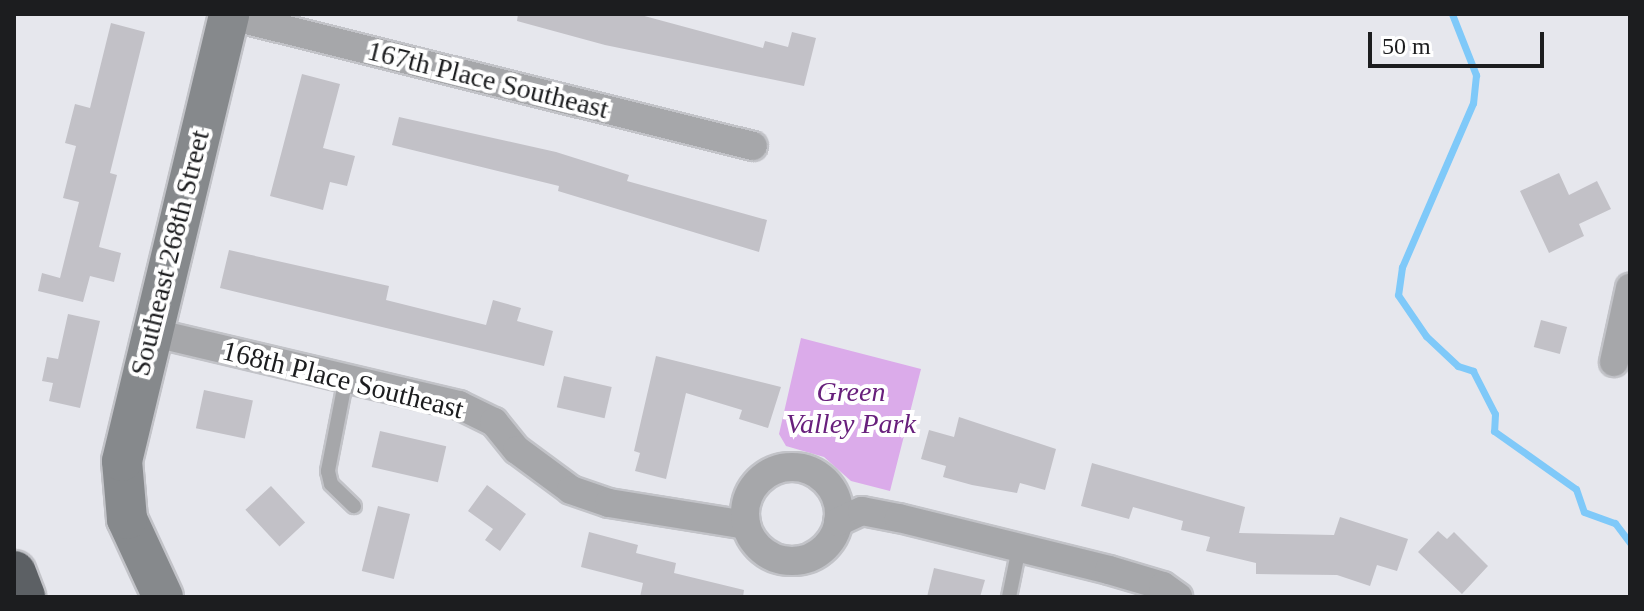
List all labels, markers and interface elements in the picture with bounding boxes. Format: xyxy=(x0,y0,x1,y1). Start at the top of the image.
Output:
scale bar xyxy=(1372,16,1548,66)
text: 50 m xyxy=(1382,33,1431,59)
street label: 167th Place Southeast xyxy=(364,34,612,126)
street label: Southeast 268th Street xyxy=(123,127,217,379)
street label: 168th Place Southeast xyxy=(219,334,467,426)
park label: Green Valley Park xyxy=(786,375,916,441)

